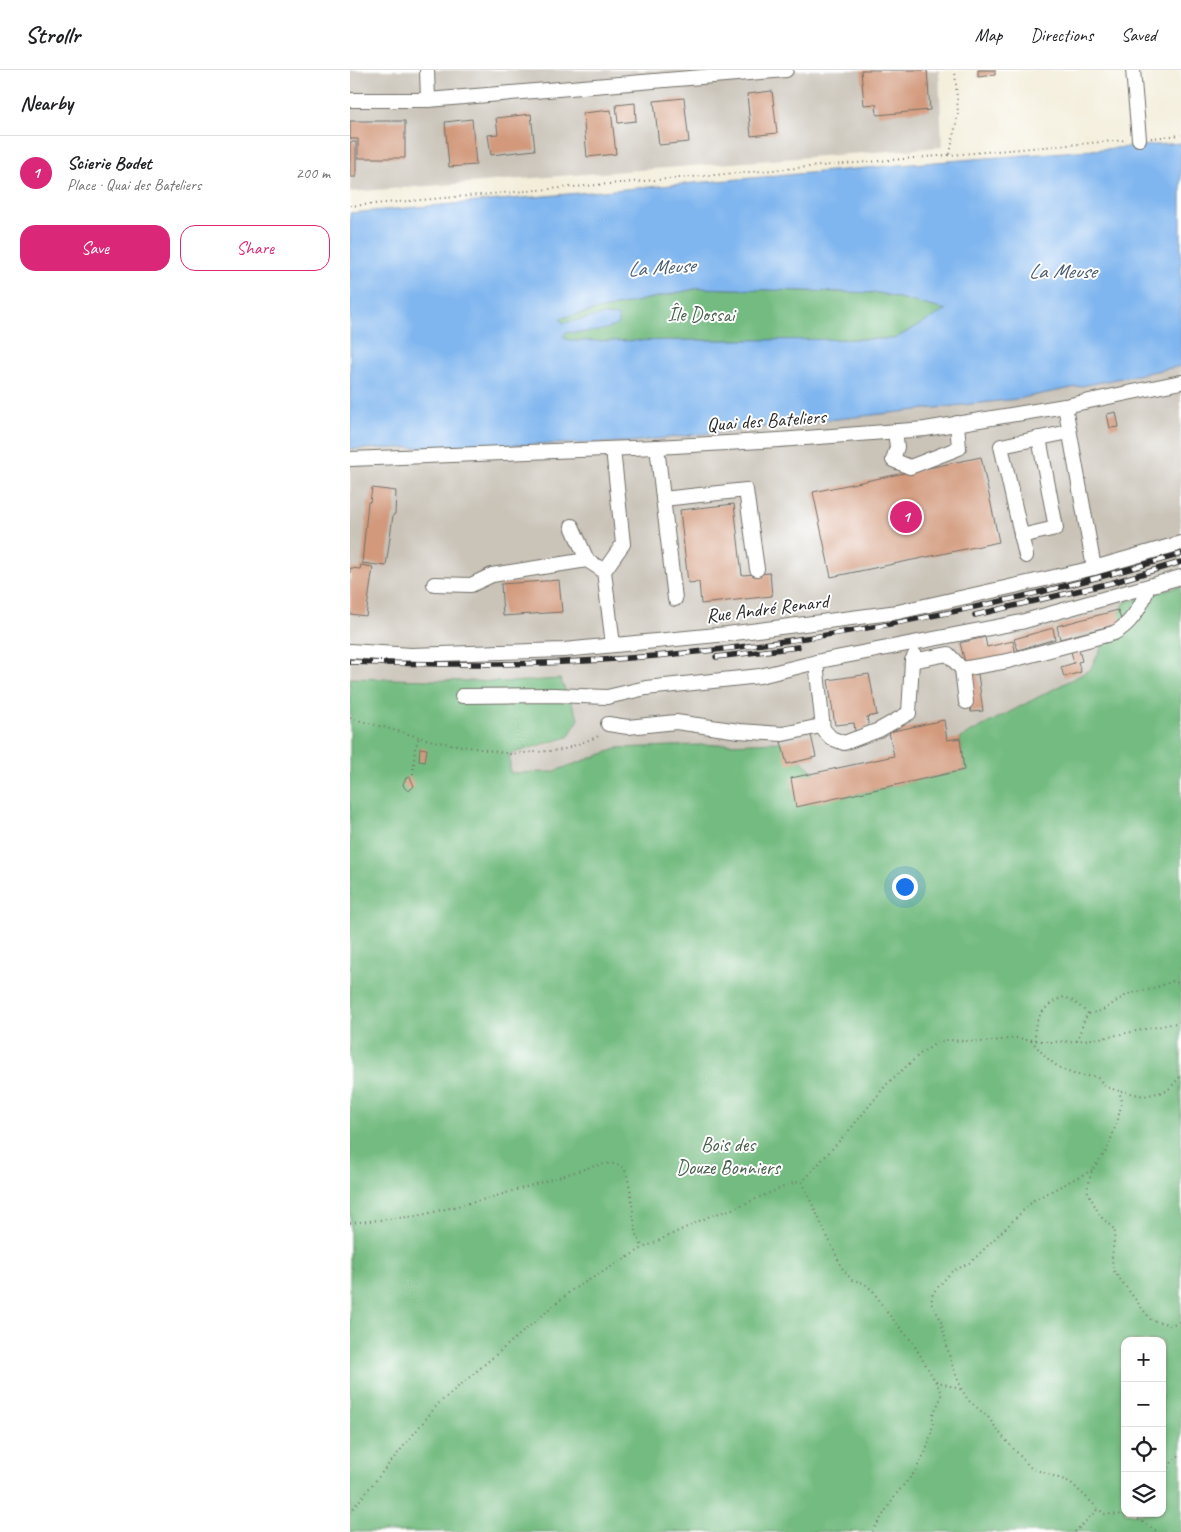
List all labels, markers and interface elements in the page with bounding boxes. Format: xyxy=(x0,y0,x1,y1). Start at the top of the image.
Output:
text: Strollr xyxy=(25,20,80,50)
text: Map xyxy=(975,24,1002,46)
text: Directions xyxy=(1030,24,1093,46)
text: Saved xyxy=(1121,24,1156,46)
text: Nearby xyxy=(20,90,73,116)
text: Scierie Bodet xyxy=(67,151,152,175)
text: 1 xyxy=(32,163,40,183)
text: 200 m xyxy=(296,163,330,183)
text: Place · Quai des Bateliers xyxy=(67,175,201,195)
button: Save xyxy=(20,225,170,271)
button: Share xyxy=(180,225,330,271)
water label: La Meuse xyxy=(627,251,698,282)
water label: La Meuse xyxy=(1029,258,1099,284)
park label: Île Dossai xyxy=(668,302,737,327)
street label: Quai des Bateliers xyxy=(706,404,829,437)
pin: 1 xyxy=(890,498,922,536)
street label: Rue André Renard xyxy=(704,588,833,628)
your location xyxy=(892,874,918,900)
park label: Bois des Douze Bonniers xyxy=(676,1132,782,1180)
map controls xyxy=(1121,1337,1166,1517)
button: + xyxy=(1121,1337,1166,1382)
button: − xyxy=(1121,1382,1166,1427)
button: locate xyxy=(1121,1427,1166,1472)
button: layers xyxy=(1121,1472,1166,1517)

